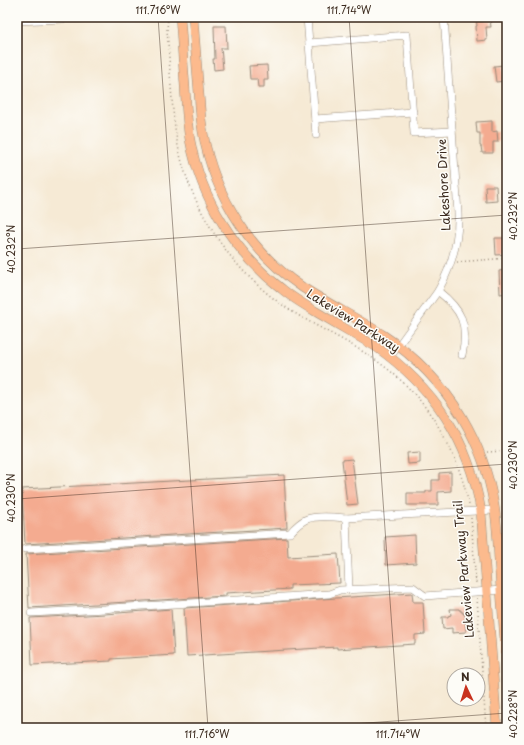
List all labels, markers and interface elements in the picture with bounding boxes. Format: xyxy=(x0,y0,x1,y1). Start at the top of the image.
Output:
text: 111.716°W xyxy=(136,2,181,17)
text: 111.714°W xyxy=(327,2,372,17)
street label: Lakeshore Drive xyxy=(432,138,454,232)
text: 40.232°N xyxy=(505,191,520,240)
text: 40.232°N xyxy=(3,224,18,273)
street label: Lakeview Parkway xyxy=(303,284,404,356)
text: 40.230°N xyxy=(505,440,520,490)
text: 40.230°N xyxy=(3,473,18,523)
street label: Lakeview Parkway Trail xyxy=(448,499,478,639)
north arrow xyxy=(446,667,486,707)
text: N xyxy=(460,668,470,685)
text: 40.228°N xyxy=(505,690,520,738)
text: 111.716°W xyxy=(185,726,230,741)
text: 111.714°W xyxy=(376,726,421,741)

